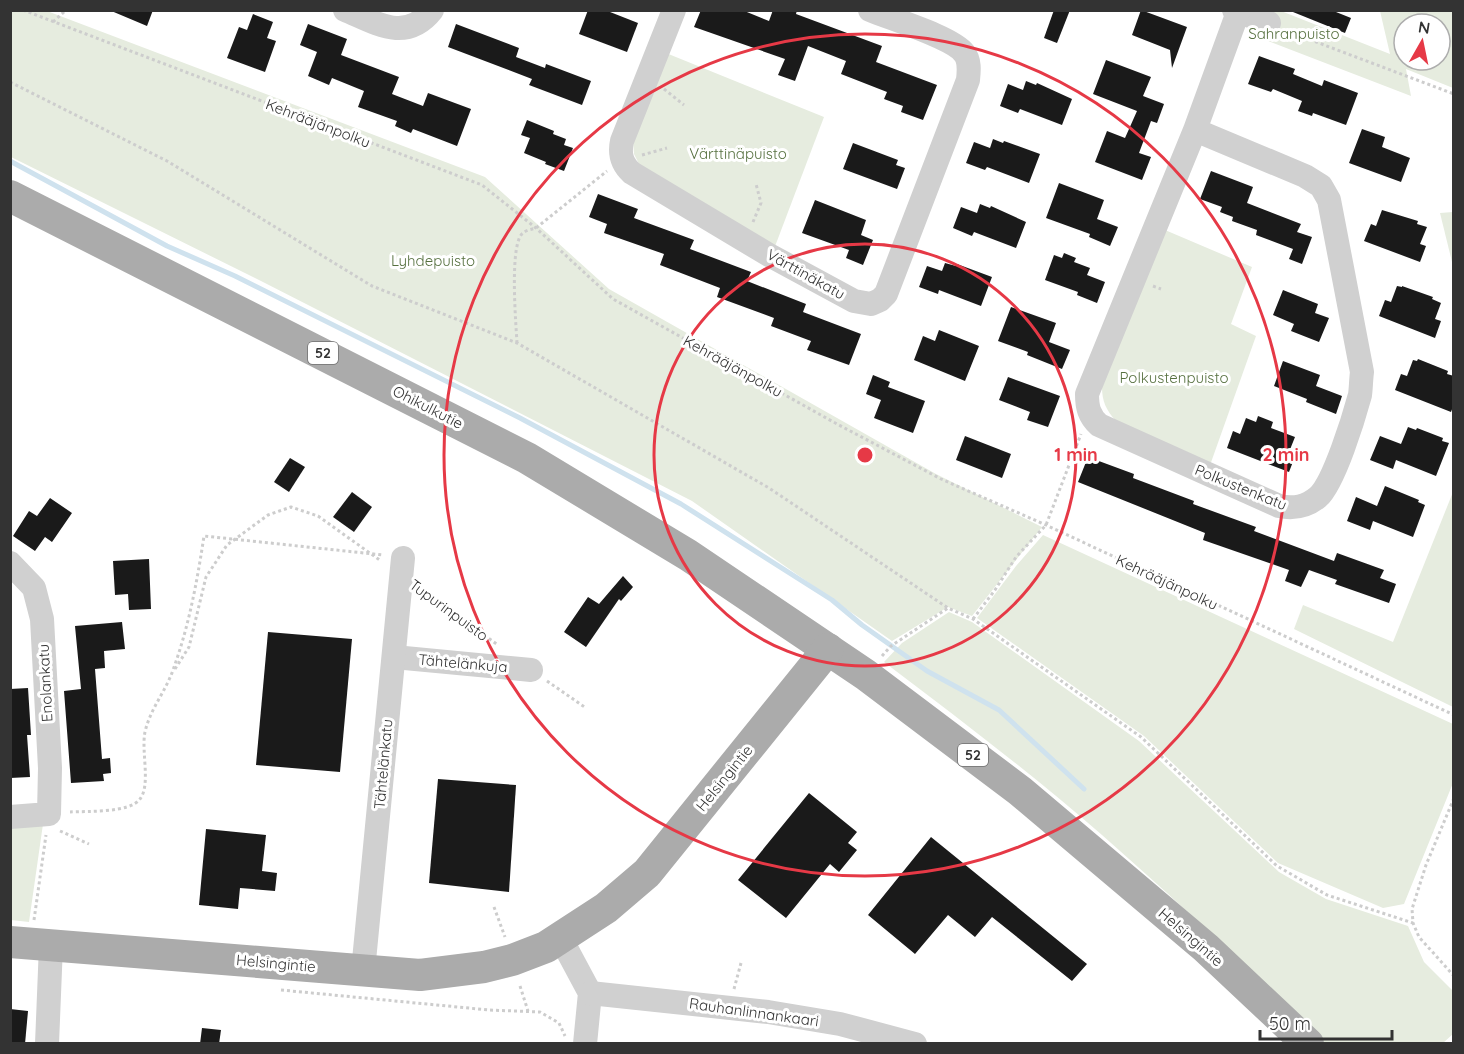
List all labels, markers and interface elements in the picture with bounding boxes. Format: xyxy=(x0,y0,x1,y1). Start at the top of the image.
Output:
north arrow xyxy=(1392,12,1452,72)
text: N xyxy=(1417,16,1432,38)
park label: Sahranpuisto xyxy=(1248,24,1340,43)
street label: Kehrääjänpolku xyxy=(263,94,373,152)
park label: Värttinäpuisto xyxy=(689,144,787,163)
street label: Värttinäkatu xyxy=(764,245,848,303)
park label: Lyhdepuisto xyxy=(391,251,475,270)
street label: Kehrääjänpolku xyxy=(680,331,786,401)
road number: 52 xyxy=(308,342,338,364)
park label: Polkustenpuisto xyxy=(1120,368,1228,387)
street label: Ohikulkutie xyxy=(390,381,466,433)
text: 1 min xyxy=(1054,443,1098,466)
text: 2 min xyxy=(1263,443,1309,466)
centre of rings xyxy=(855,445,875,465)
street label: Polkustenkatu xyxy=(1192,460,1290,514)
street label: Kehrääjänpolku xyxy=(1113,550,1221,614)
street label: Tupurinpuisto xyxy=(406,575,492,645)
street label: Enolankatu xyxy=(33,643,57,723)
street label: Tähtelänkuja xyxy=(418,650,508,676)
street label: Tähtelänkatu xyxy=(370,718,396,810)
street label: Helsingintie xyxy=(692,741,756,815)
road number: 52 xyxy=(958,744,988,766)
street label: Helsingintie xyxy=(1155,904,1227,970)
street label: Helsingintie xyxy=(235,950,317,976)
street label: Rauhanlinnankaari xyxy=(688,993,820,1031)
scale bar xyxy=(1260,1003,1392,1041)
text: 50 m xyxy=(1269,1012,1311,1035)

